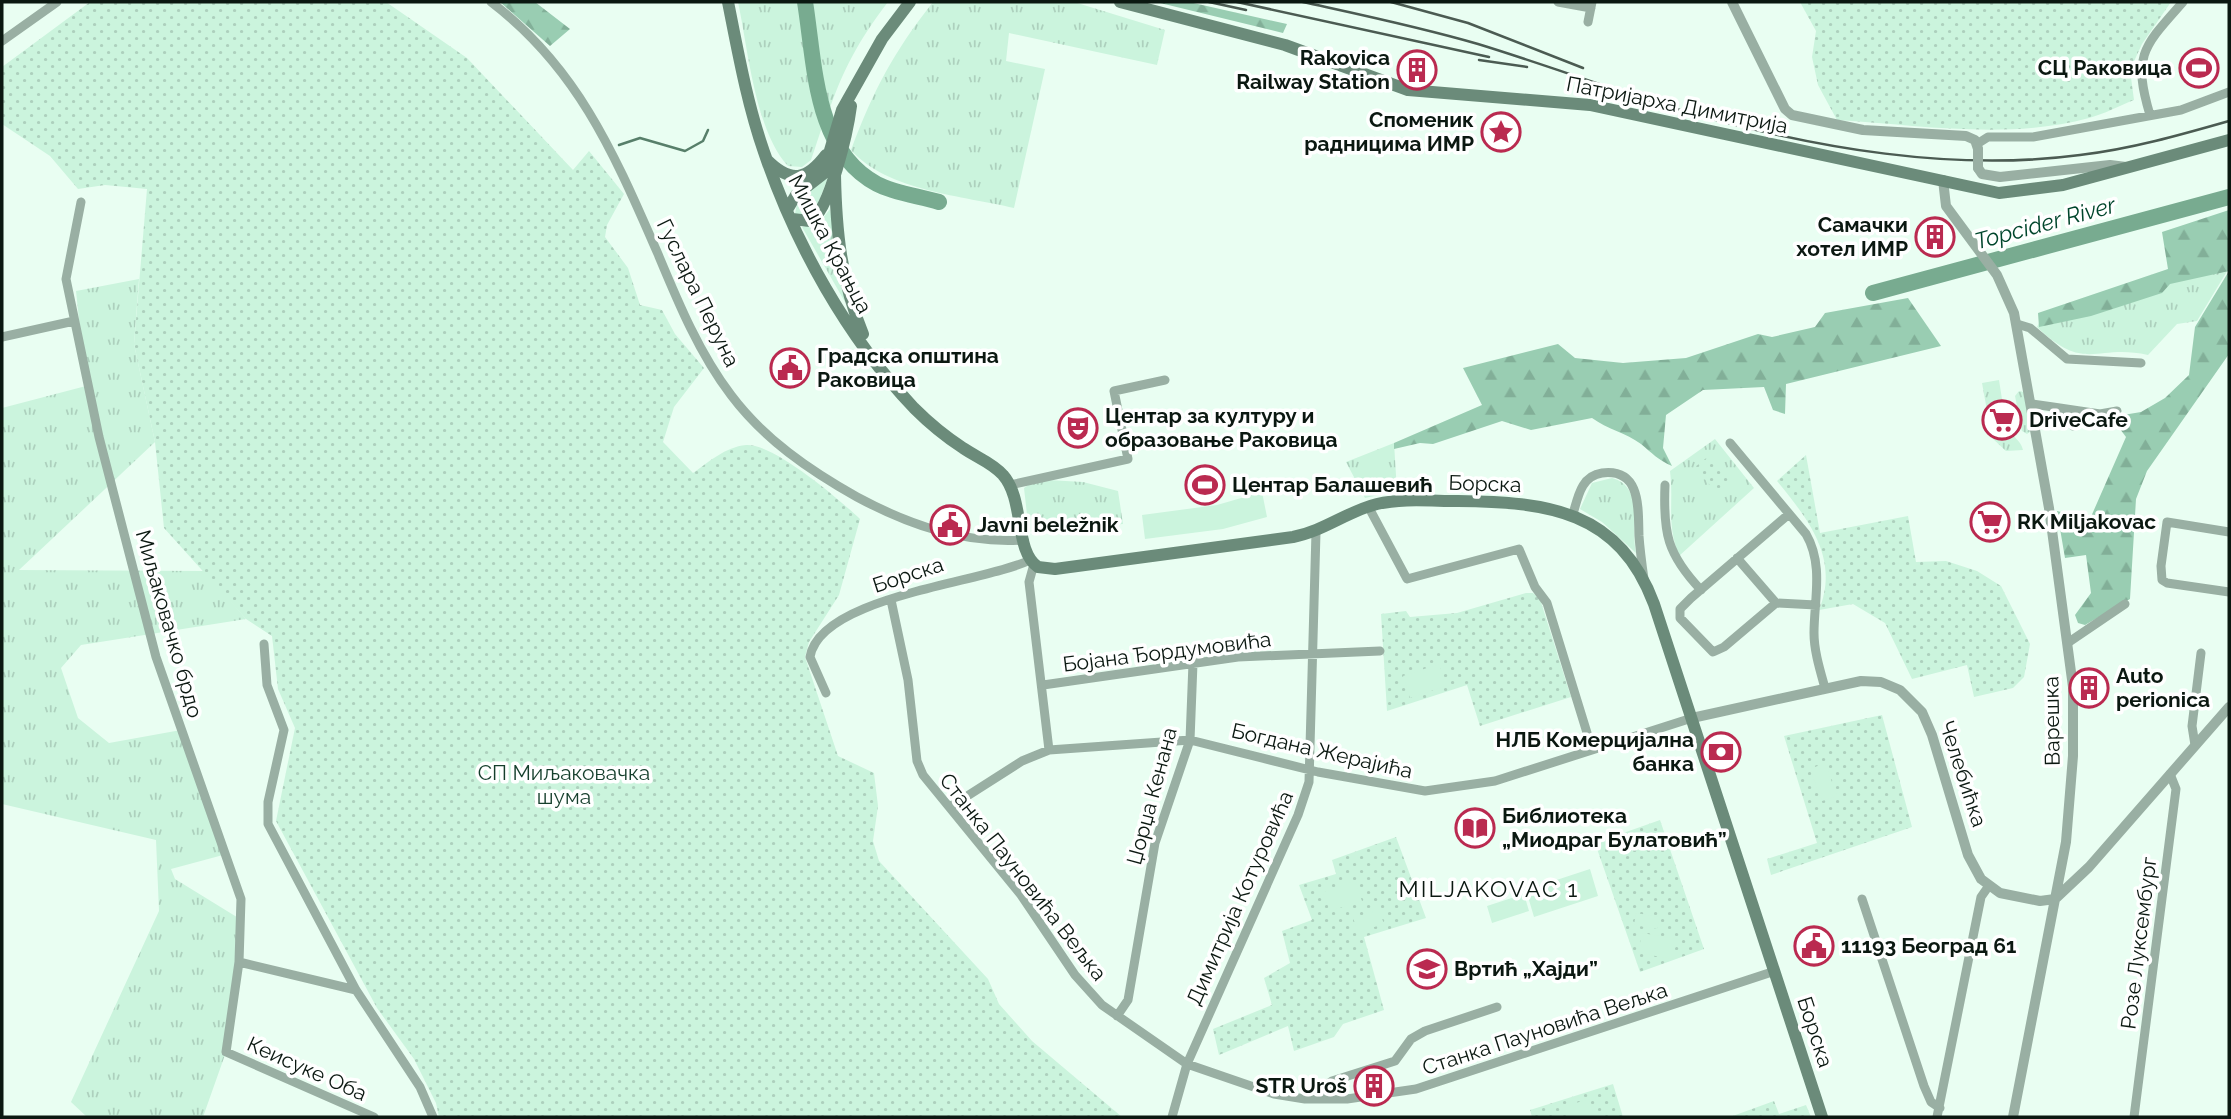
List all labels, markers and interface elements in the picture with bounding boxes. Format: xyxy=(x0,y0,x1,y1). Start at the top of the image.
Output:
place label: Rakovica Railway Station xyxy=(1236,45,1390,94)
sports icon: СЦ Раковица xyxy=(2178,47,2220,89)
building icon: Rakovica Railway Station xyxy=(1396,49,1438,91)
place label: СЦ Раковица xyxy=(2038,55,2172,80)
street label: Патријарха Димитрија xyxy=(1564,71,1790,138)
place label: Споменик радницима ИМР xyxy=(1304,107,1474,156)
place icon: Споменик радницима ИМР xyxy=(1480,111,1522,153)
street label: Мишка Крањца xyxy=(783,170,878,317)
water label: Topcider River xyxy=(1972,190,2119,254)
place label: Самачки хотел ИМР xyxy=(1796,212,1908,261)
street label: Гуслара Перуна xyxy=(652,215,745,371)
building icon: Самачки хотел ИМР xyxy=(1914,216,1956,258)
place label: Градска општина Раковица xyxy=(817,343,999,392)
public building icon: Градска општина Раковица xyxy=(769,347,811,389)
supermarket icon: DriveCafe xyxy=(1981,399,2023,441)
place label: Центар за културу и образовање Раковица xyxy=(1105,403,1338,452)
theatre icon: Центар за културу и образовање Раковица xyxy=(1057,407,1099,449)
place label: DriveCafe xyxy=(2029,407,2128,432)
sports icon: Центар Балашевић xyxy=(1184,464,1226,506)
street label: Борска xyxy=(1448,470,1522,497)
place label: Центар Балашевић xyxy=(1232,472,1433,497)
supermarket icon: RK Miljakovac xyxy=(1969,501,2011,543)
public building icon: Javni beležnik xyxy=(929,504,971,546)
place label: RK Miljakovac xyxy=(2017,509,2156,534)
place label: Javni beležnik xyxy=(977,512,1119,537)
street label: Миљаковачко брдо xyxy=(131,527,208,721)
street label: Борска xyxy=(869,551,946,598)
street label: Бојана Ђордумовића xyxy=(1061,626,1273,677)
place label: Auto perionica xyxy=(2116,663,2210,712)
building icon: Auto perionica xyxy=(2068,667,2110,709)
street label: Варешка xyxy=(2038,676,2065,766)
street label: Богдана Жерајића xyxy=(1229,718,1415,784)
street label: Челебићка xyxy=(1935,718,1992,830)
street label: Џорџа Кенана xyxy=(1121,724,1182,867)
place label: НЛБ Комерцијална банка xyxy=(1496,727,1694,776)
bank icon: НЛБ Комерцијална банка xyxy=(1700,731,1742,773)
park label: СП Миљаковачка шума xyxy=(478,760,650,809)
street label: Станка Пауновића Вељка xyxy=(935,768,1112,985)
street label: Димитрија Котуровића xyxy=(1181,787,1298,1009)
place label: Библиотека „Миодраг Булатовић” xyxy=(1502,803,1727,852)
library icon: Библиотека „Миодраг Булатовић” xyxy=(1454,807,1496,849)
street label: Розе Луксембург xyxy=(2116,855,2162,1031)
district label: MILJAKOVAC 1 xyxy=(1399,875,1579,902)
public building icon: 11193 Београд 61 xyxy=(1793,925,1835,967)
place label: 11193 Београд 61 xyxy=(1841,933,2016,958)
school or university icon: Вртић „Хајди” xyxy=(1406,948,1448,990)
place label: Вртић „Хајди” xyxy=(1454,956,1598,981)
street label: Станка Пауновића Вељка xyxy=(1419,977,1671,1080)
street label: Борска xyxy=(1792,993,1839,1070)
street label: Кеисуке Оба xyxy=(244,1031,371,1106)
building icon: STR Uroš xyxy=(1353,1065,1395,1107)
place label: STR Uroš xyxy=(1255,1073,1347,1098)

